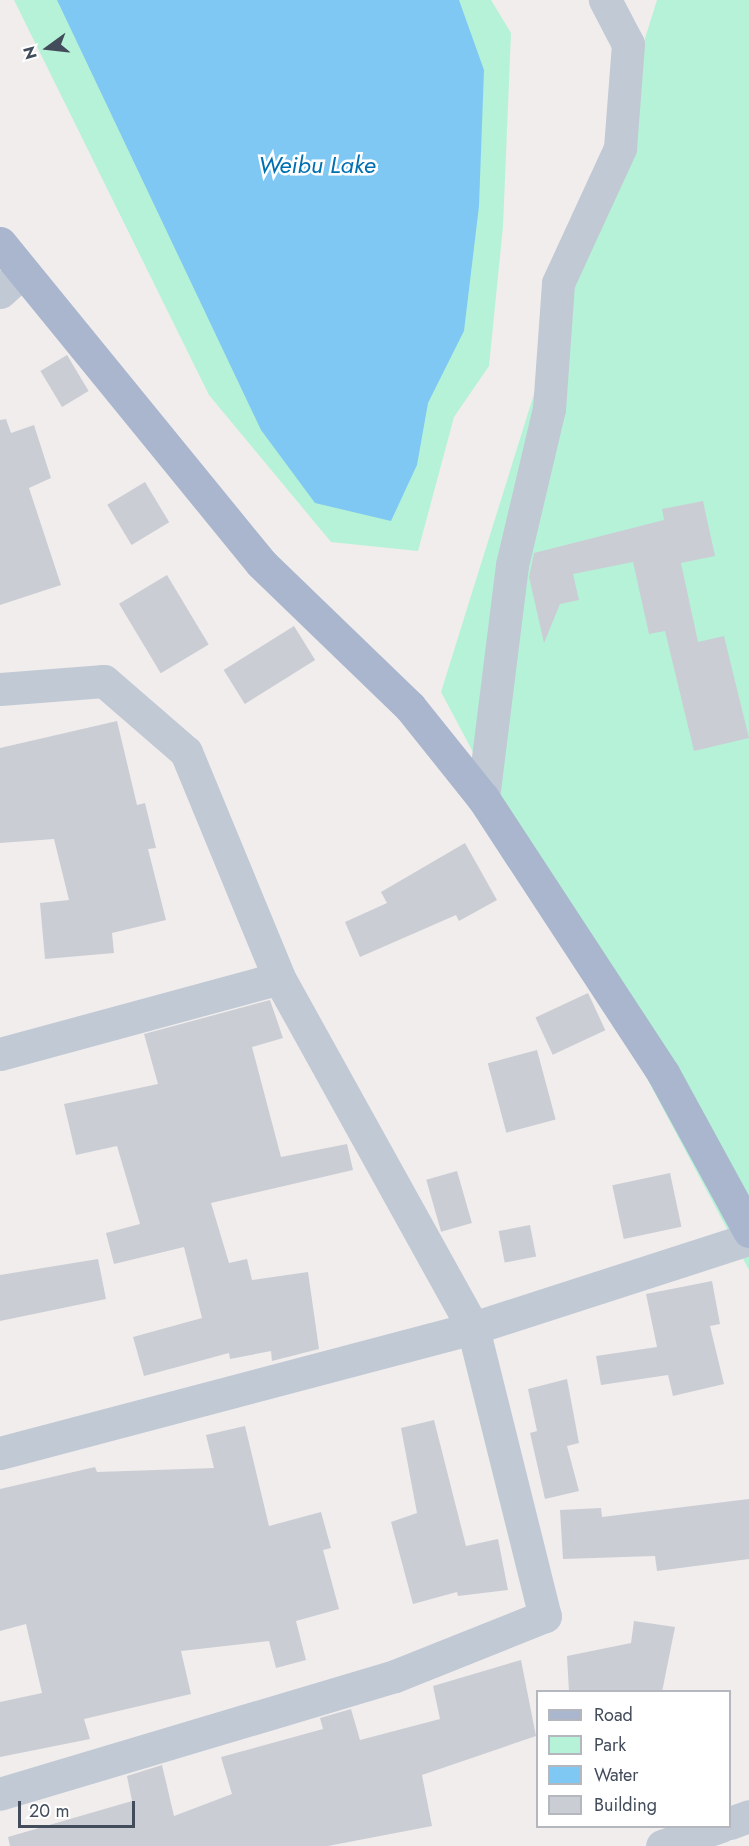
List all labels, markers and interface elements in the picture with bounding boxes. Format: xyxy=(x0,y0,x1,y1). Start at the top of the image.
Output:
north arrow xyxy=(18,18,78,78)
text: N xyxy=(17,44,43,62)
water label: Weibu Lake xyxy=(258,151,376,179)
legend xyxy=(536,1690,731,1828)
text: Road xyxy=(594,1702,633,1728)
text: Park xyxy=(594,1732,626,1758)
text: Water xyxy=(594,1762,638,1788)
scale bar xyxy=(21,1789,138,1827)
text: Building xyxy=(594,1792,657,1818)
text: 20 m xyxy=(29,1798,69,1824)

